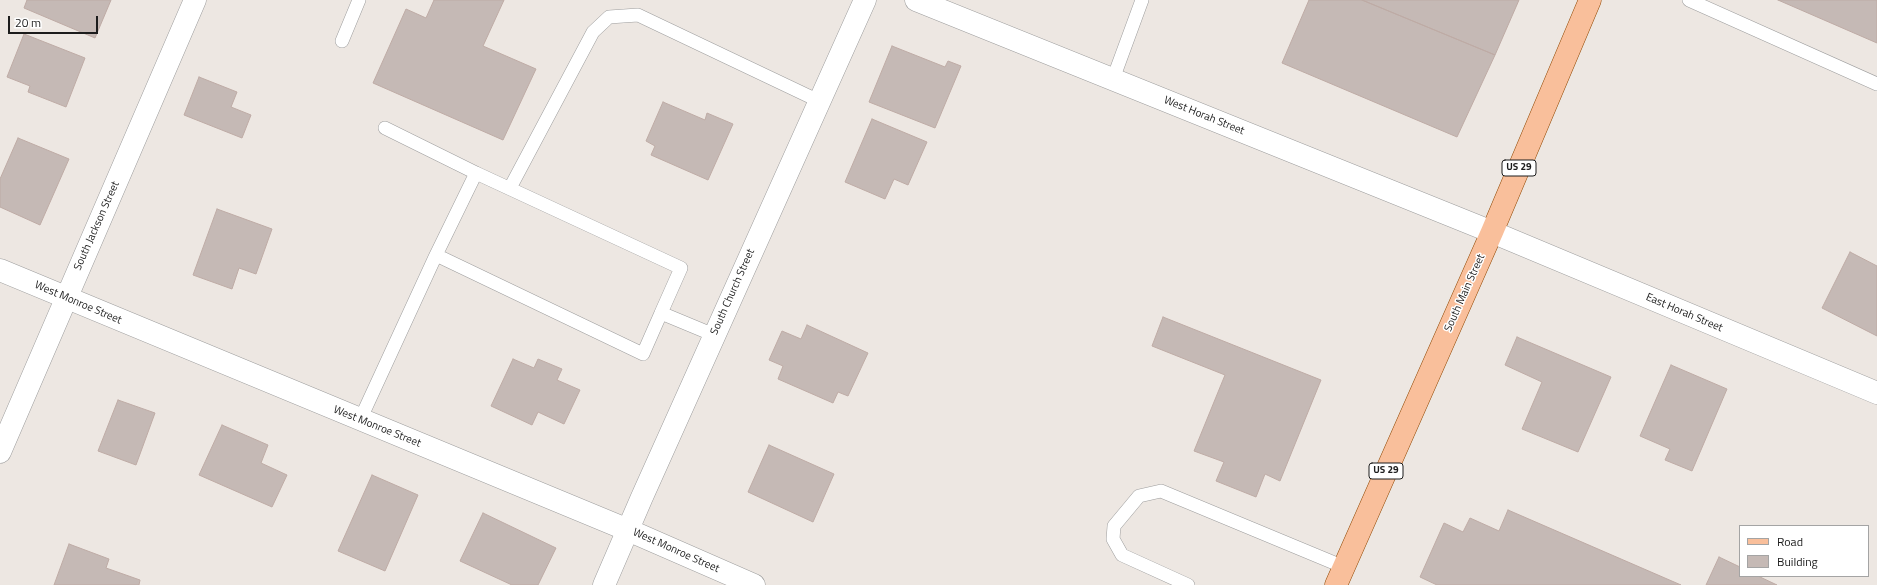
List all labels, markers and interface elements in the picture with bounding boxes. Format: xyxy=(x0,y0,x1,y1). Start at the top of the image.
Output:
scale bar xyxy=(10,8,100,34)
text: 20 m xyxy=(15,13,41,32)
street label: West Horah Street xyxy=(1162,94,1246,138)
road number: US 29 xyxy=(1502,160,1536,176)
street label: South Jackson Street xyxy=(71,179,123,273)
street label: South Church Street xyxy=(708,247,758,337)
street label: South Main Street xyxy=(1442,252,1488,334)
street label: West Monroe Street xyxy=(33,279,123,327)
street label: East Horah Street xyxy=(1644,291,1724,335)
street label: West Monroe Street xyxy=(331,403,423,451)
road number: US 29 xyxy=(1369,463,1403,479)
legend xyxy=(1739,525,1869,577)
street label: West Monroe Street xyxy=(631,526,721,576)
text: Road xyxy=(1777,532,1803,551)
text: Building xyxy=(1777,552,1818,571)

